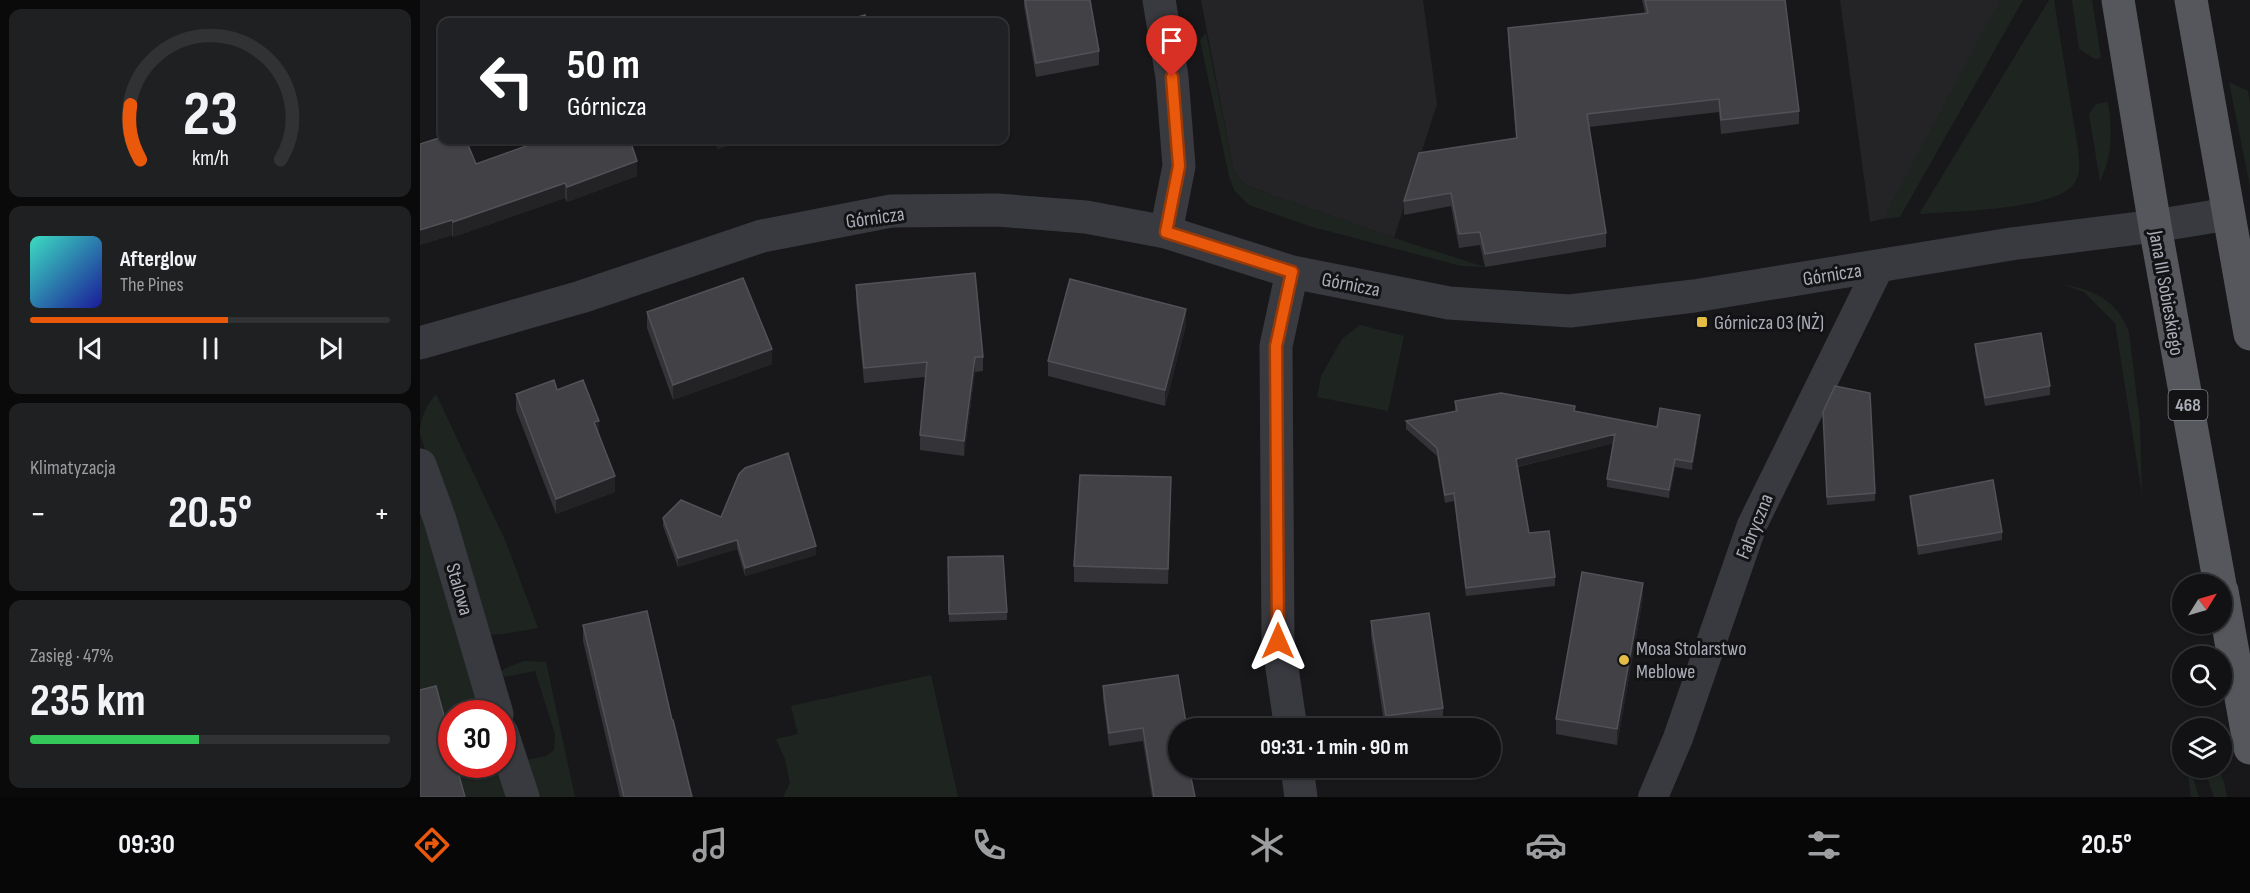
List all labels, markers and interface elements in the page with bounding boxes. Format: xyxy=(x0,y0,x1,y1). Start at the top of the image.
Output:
pin xyxy=(1146,15,1197,77)
icon: arrive xyxy=(1155,24,1188,57)
text: 50 m xyxy=(567,40,640,91)
icon: left xyxy=(468,42,546,120)
text: 23 xyxy=(182,78,238,153)
text: Górnicza xyxy=(567,91,647,123)
text: km/h xyxy=(191,146,229,171)
street label: Górnicza xyxy=(844,202,906,234)
street label: Jana III Sobieskiego xyxy=(2143,228,2189,357)
text: Afterglow xyxy=(120,246,197,273)
street label: Górnicza xyxy=(1801,259,1863,291)
street label: Górnicza xyxy=(1320,268,1382,302)
text: The Pines xyxy=(120,273,184,297)
place label: Górnicza 03 (NŻ) xyxy=(1714,311,1824,335)
marker: Górnicza 03 (NŻ) xyxy=(1695,315,1709,329)
icon: previous xyxy=(74,332,107,365)
icon: pause xyxy=(194,332,227,365)
icon: next xyxy=(314,332,347,365)
road number: 468 xyxy=(2168,390,2208,420)
text: Klimatyzacja xyxy=(30,456,116,480)
text: 20.5° xyxy=(168,486,252,541)
street label: Fabryczna xyxy=(1731,490,1779,562)
text: − xyxy=(30,494,46,534)
text: + xyxy=(374,494,390,534)
street label: Stalowa xyxy=(440,561,478,618)
north arrow xyxy=(2172,574,2232,634)
map controls xyxy=(2172,574,2232,778)
position arrow xyxy=(1246,609,1310,673)
place label: Mosa Stolarstwo Meblowe xyxy=(1636,637,1747,684)
text: Zasięg · 47% xyxy=(30,644,114,668)
button: search xyxy=(2172,646,2232,706)
marker: Mosa Stolarstwo Meblowe xyxy=(1617,653,1631,667)
text: 235 km xyxy=(30,674,146,729)
speed limit sign: 30 xyxy=(438,700,516,778)
button: layers xyxy=(2172,718,2232,778)
text: 09:31 · 1 min · 90 m xyxy=(1260,734,1409,761)
icon: directions xyxy=(411,824,453,866)
icon: music xyxy=(689,824,731,866)
icon: phone xyxy=(968,824,1010,866)
icon: climate xyxy=(1246,824,1288,866)
icon: car xyxy=(1525,824,1567,866)
icon: filters xyxy=(1803,824,1845,866)
text: 09:30 xyxy=(118,829,175,861)
text: 20.5° xyxy=(2081,829,2132,861)

